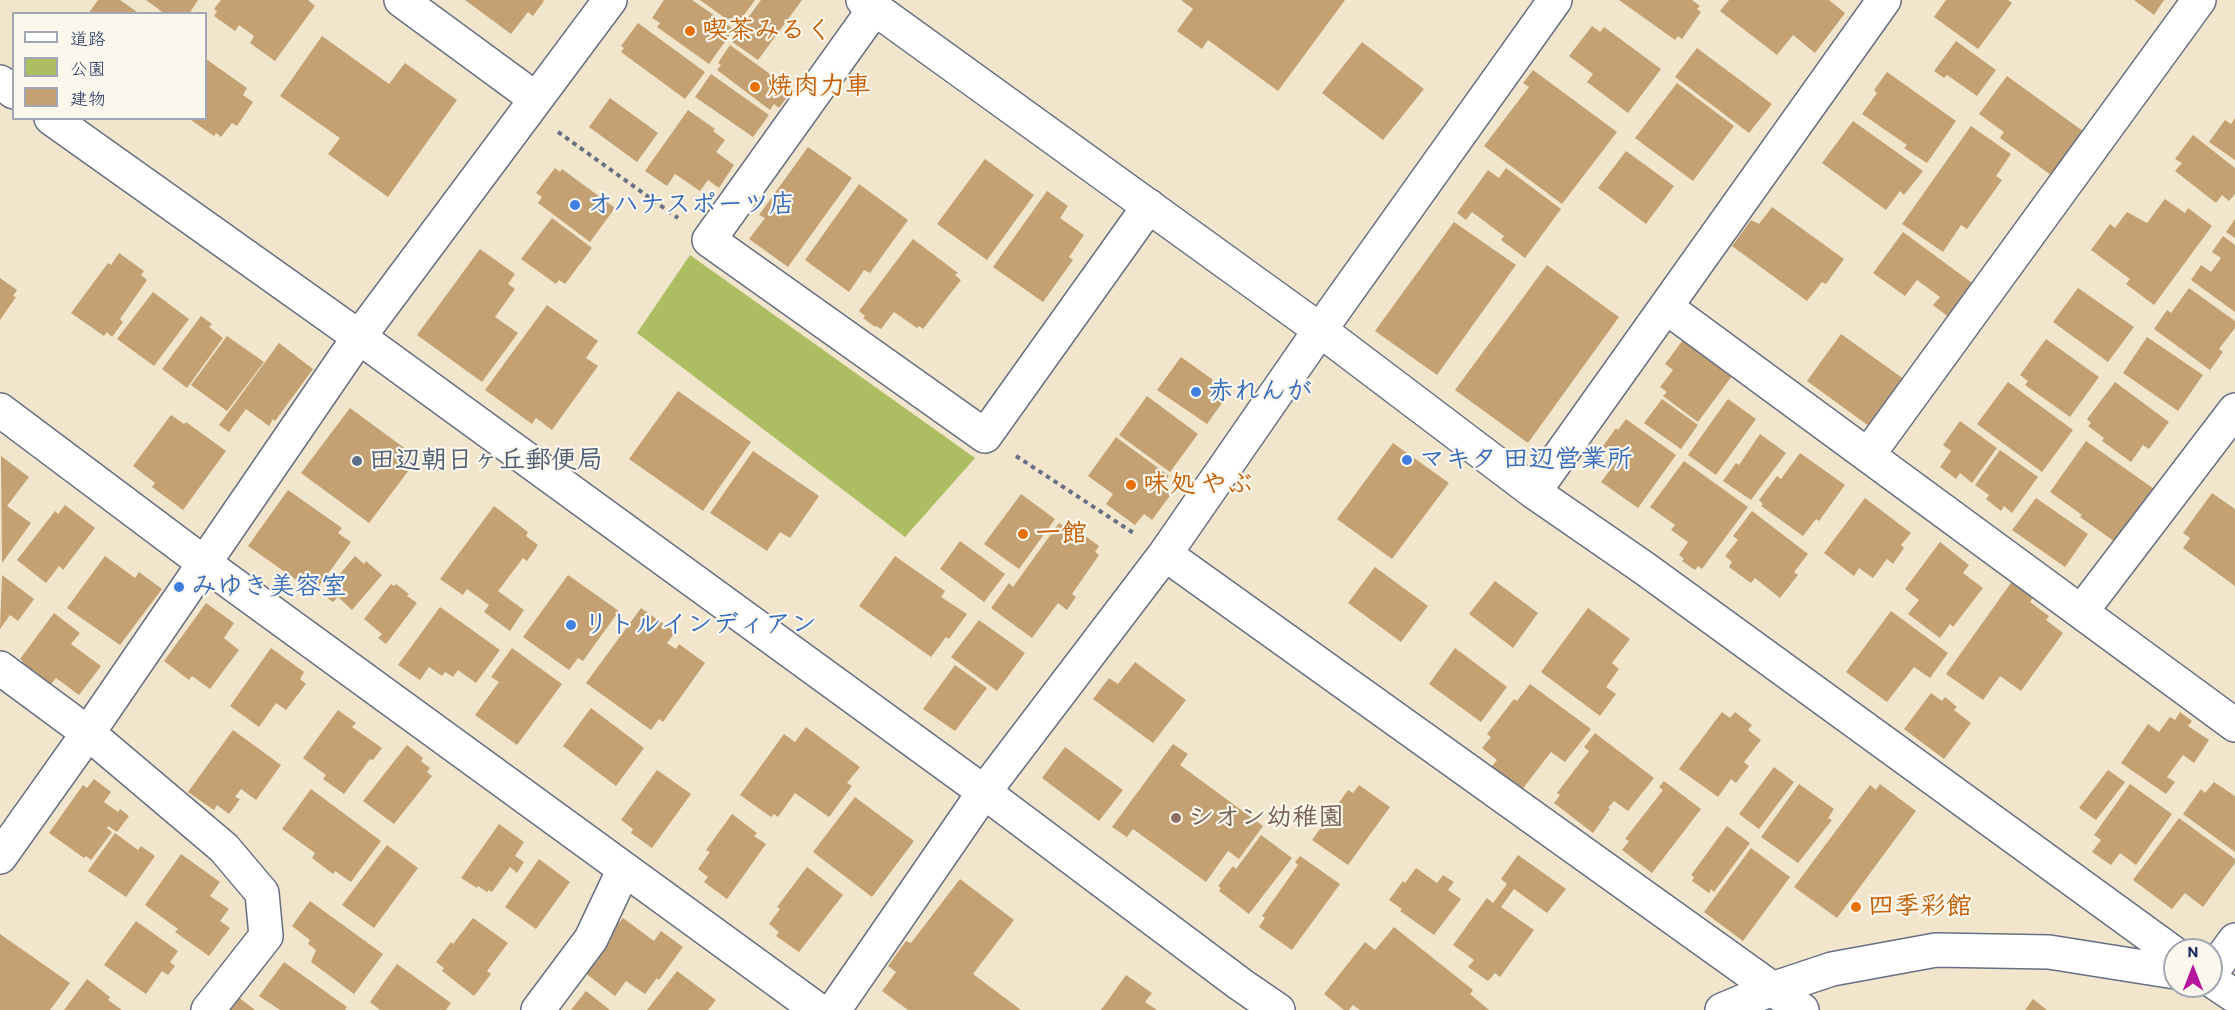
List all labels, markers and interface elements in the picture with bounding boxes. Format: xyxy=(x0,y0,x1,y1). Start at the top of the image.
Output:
legend xyxy=(12,12,207,120)
place label: 喫茶みるく xyxy=(702,15,832,47)
marker: 喫茶みるく xyxy=(683,24,697,38)
text: 道路 xyxy=(70,28,106,50)
text: 公園 xyxy=(70,58,106,80)
place label: 焼肉力車 xyxy=(767,71,871,103)
marker: 焼肉力車 xyxy=(748,80,762,94)
text: 建物 xyxy=(70,88,106,110)
place label: オハナスポーツ店 xyxy=(587,189,795,221)
marker: オハナスポーツ店 xyxy=(568,198,582,212)
place label: 赤れんが xyxy=(1208,376,1312,408)
marker: 赤れんが xyxy=(1189,385,1203,399)
place label: マキタ 田辺営業所 xyxy=(1419,444,1633,476)
place label: 田辺朝日ヶ丘郵便局 xyxy=(369,445,603,477)
marker: マキタ 田辺営業所 xyxy=(1400,453,1414,467)
marker: 田辺朝日ヶ丘郵便局 xyxy=(350,454,364,468)
place label: 味処 やぶ xyxy=(1143,469,1253,501)
marker: 味処 やぶ xyxy=(1124,478,1138,492)
place label: 一館 xyxy=(1035,518,1087,550)
marker: 一館 xyxy=(1016,527,1030,541)
place label: みゆき美容室 xyxy=(191,571,347,603)
marker: みゆき美容室 xyxy=(172,580,186,594)
place label: リトルインディアン xyxy=(583,609,817,641)
marker: リトルインディアン xyxy=(564,618,578,632)
place label: シオン幼稚園 xyxy=(1188,802,1344,834)
marker: シオン幼稚園 xyxy=(1169,811,1183,825)
place label: 四季彩館 xyxy=(1868,891,1972,923)
marker: 四季彩館 xyxy=(1849,900,1863,914)
north arrow xyxy=(2163,938,2223,998)
text: N xyxy=(2188,942,2198,961)

